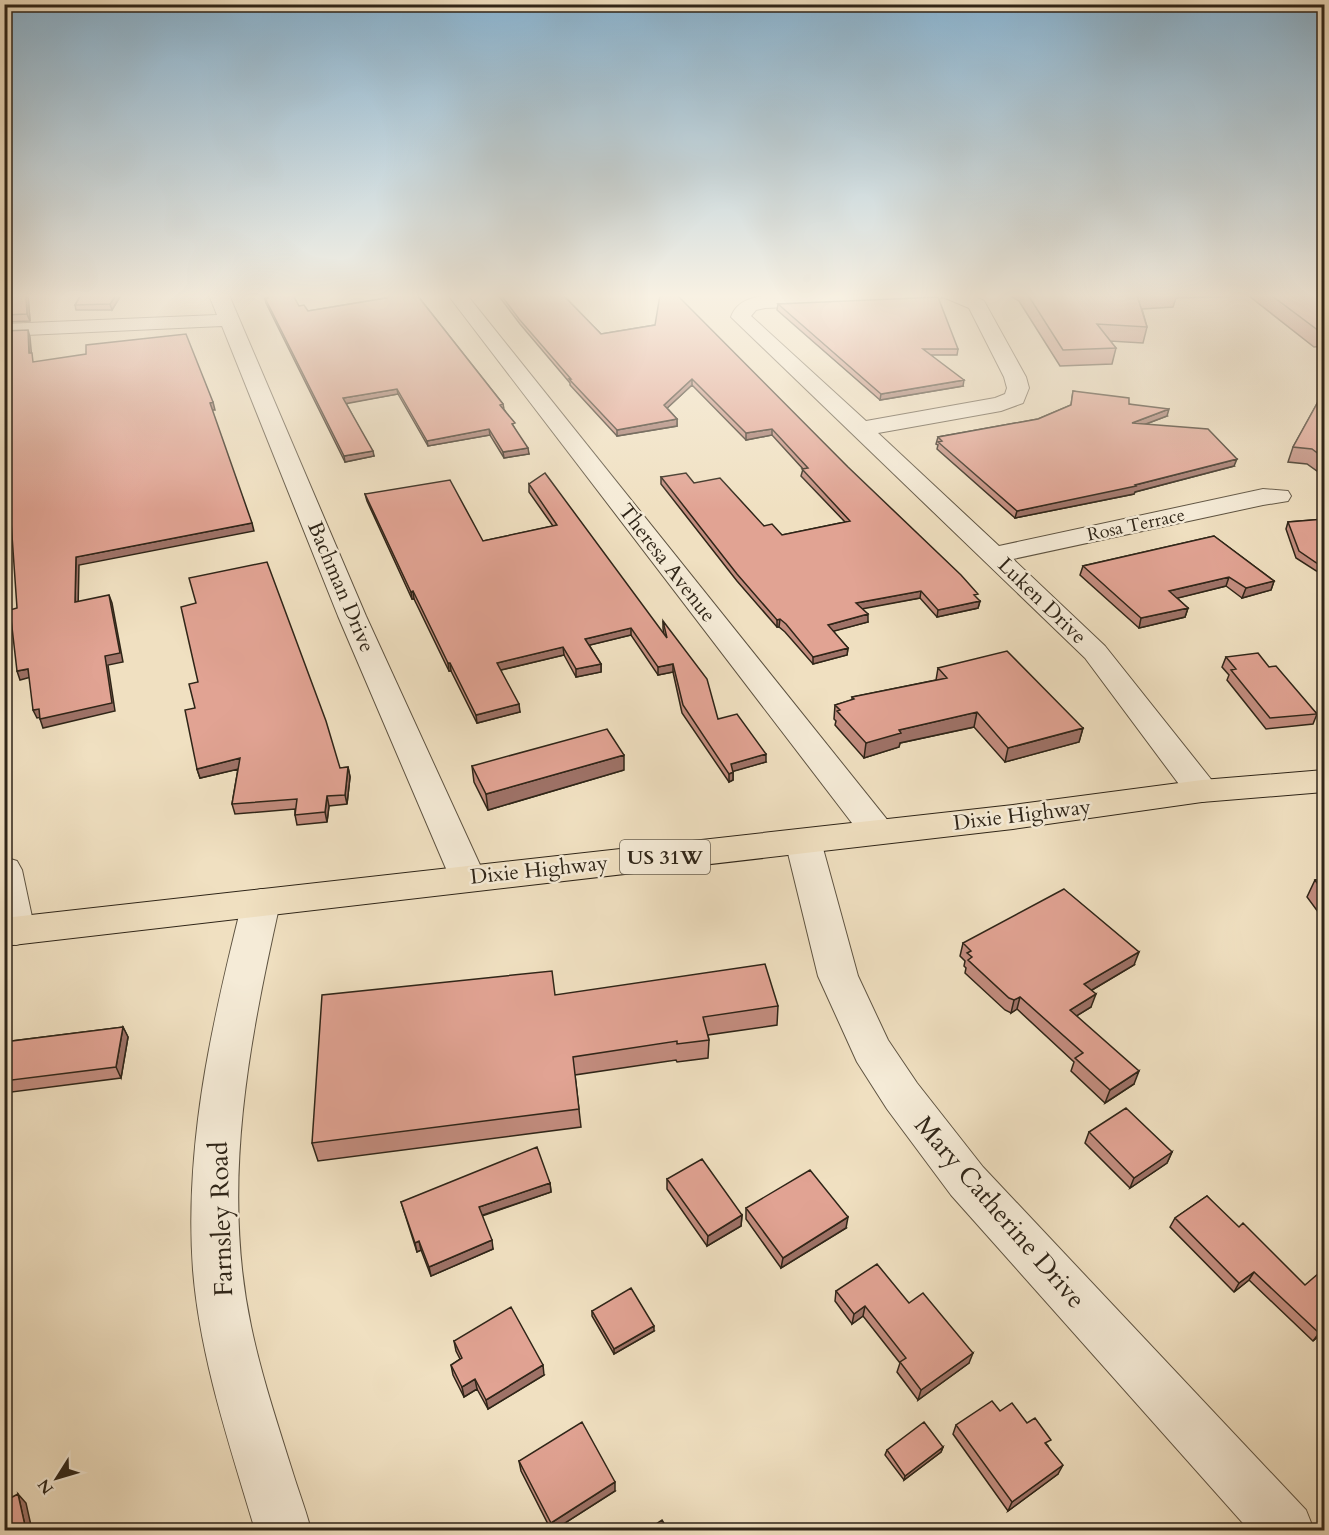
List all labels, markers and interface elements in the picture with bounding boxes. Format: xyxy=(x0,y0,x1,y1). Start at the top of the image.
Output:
street label: Theresa Avenue xyxy=(611,498,723,628)
street label: Rosa Terrace xyxy=(1085,502,1187,548)
street label: Bachman Drive xyxy=(300,517,382,657)
street label: Luken Drive xyxy=(991,551,1093,651)
street label: Dixie Highway xyxy=(952,792,1092,838)
road number: US 31W xyxy=(620,840,710,874)
street label: Dixie Highway xyxy=(469,848,609,892)
street label: Mary Catherine Drive xyxy=(907,1108,1093,1316)
street label: Farnsley Road xyxy=(201,1141,241,1297)
north arrow xyxy=(27,1448,87,1508)
text: N xyxy=(33,1474,59,1499)

